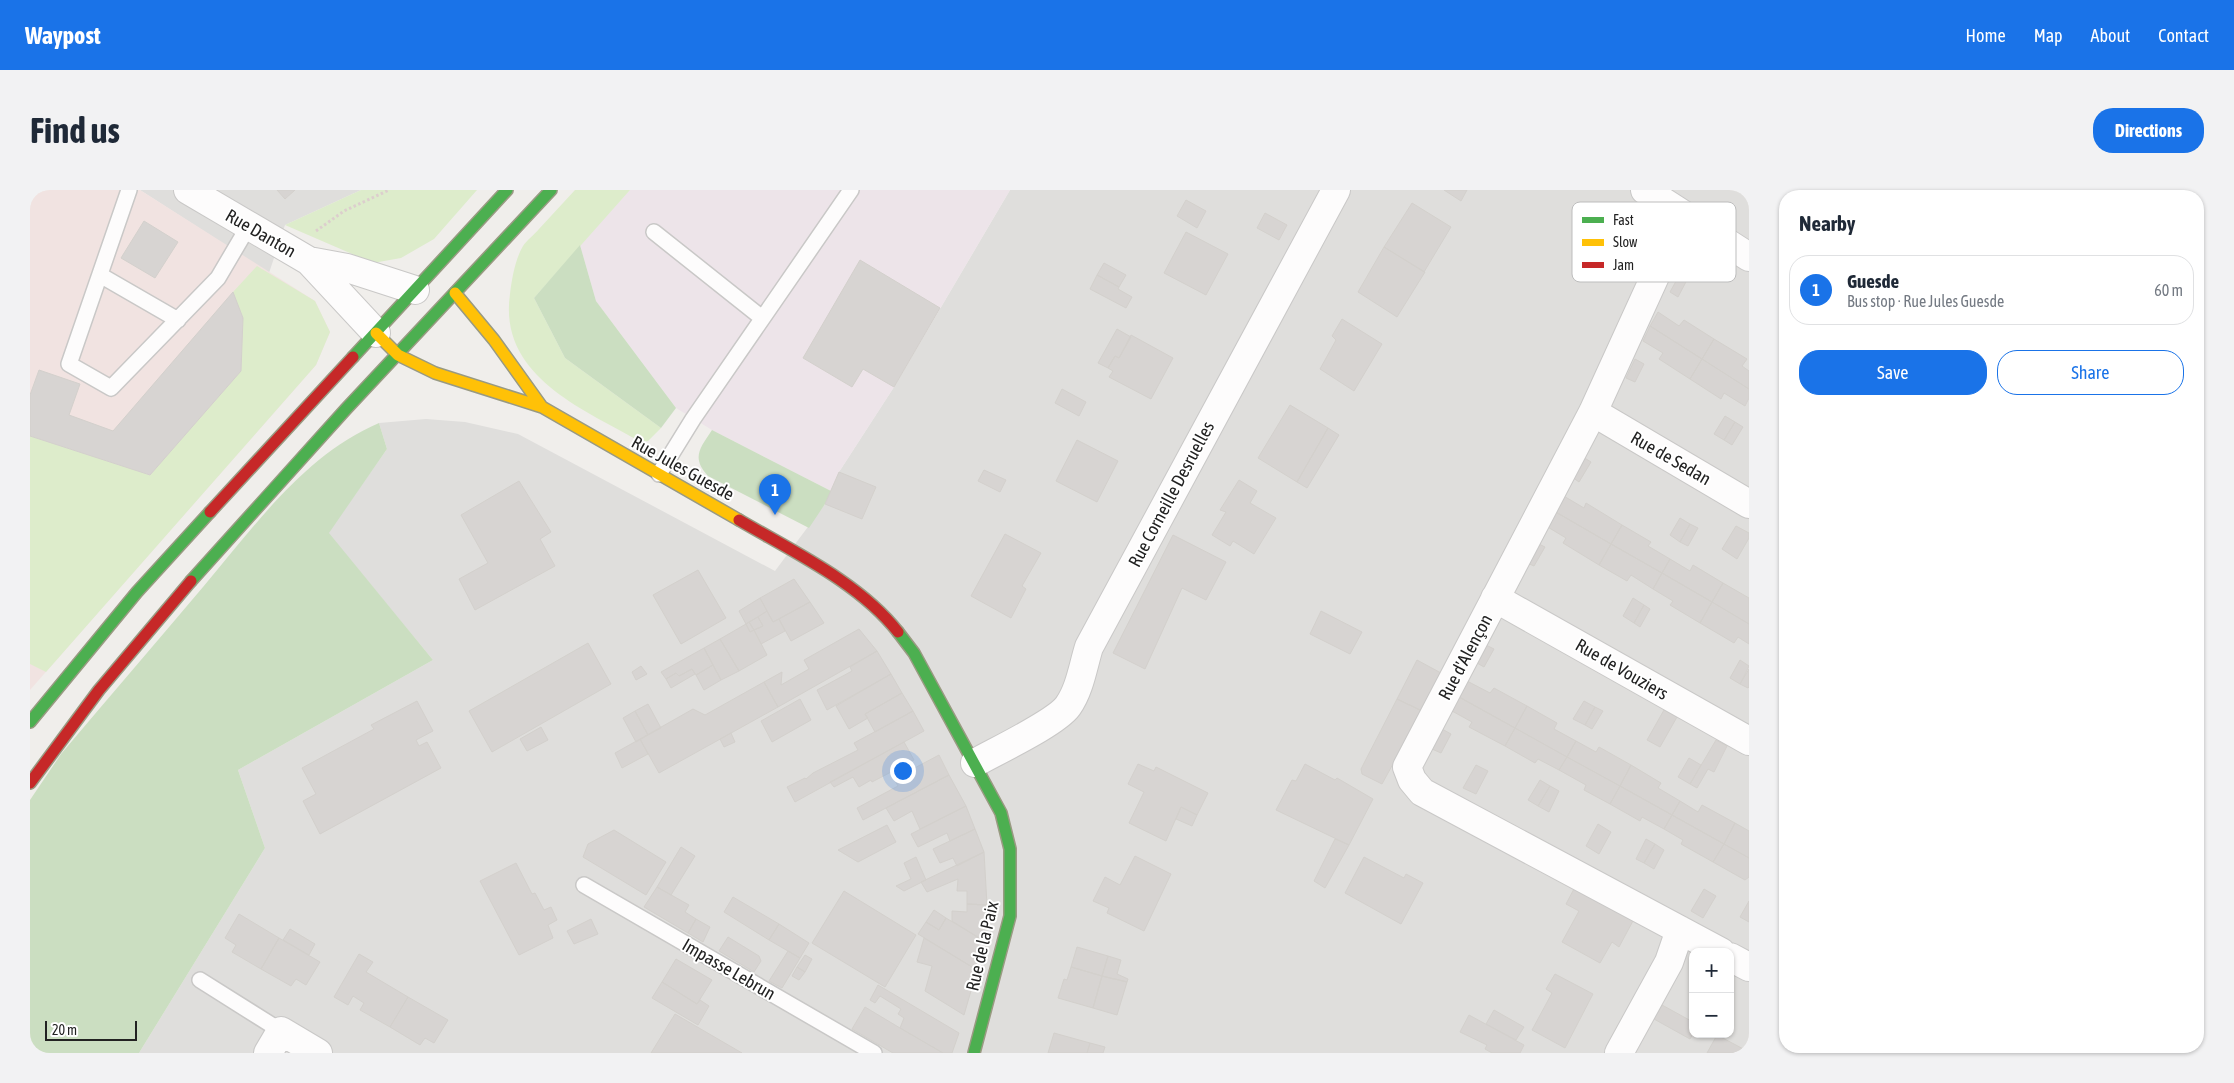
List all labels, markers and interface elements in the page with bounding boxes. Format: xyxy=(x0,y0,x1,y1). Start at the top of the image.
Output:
text: Waypost xyxy=(25,22,101,49)
text: Home xyxy=(1966,25,2006,46)
text: Map xyxy=(2034,25,2063,46)
text: About xyxy=(2091,25,2130,46)
text: Contact xyxy=(2158,25,2209,46)
button: Directions xyxy=(2093,108,2204,153)
text: Find us xyxy=(30,110,120,150)
legend xyxy=(1572,202,1736,282)
street label: Rue Danton xyxy=(222,204,300,262)
text: Nearby xyxy=(1799,211,1855,235)
text: Fast xyxy=(1613,212,1634,228)
text: Slow xyxy=(1613,234,1638,250)
text: Jam xyxy=(1613,257,1634,273)
text: Guesde xyxy=(1847,270,1899,292)
text: 1 xyxy=(1812,281,1820,299)
text: 60 m xyxy=(2154,281,2183,299)
text: Bus stop · Rue Jules Guesde xyxy=(1847,292,2004,310)
button: Save xyxy=(1799,350,1987,395)
button: Share xyxy=(1997,350,2184,395)
street label: Rue Corneille Desruelles xyxy=(1124,418,1218,570)
street label: Rue de Sedan xyxy=(1627,427,1715,489)
street label: Rue Jules Guesde xyxy=(628,431,738,505)
pin: 1 xyxy=(759,474,791,515)
street label: Rue d'Alençon xyxy=(1434,611,1496,703)
street label: Rue de Vouziers xyxy=(1572,634,1672,704)
your location xyxy=(890,758,916,784)
street label: Rue de la Paix xyxy=(961,899,1003,993)
street label: Impasse Lebrun xyxy=(679,934,779,1004)
map controls xyxy=(1689,948,1734,1038)
button: + xyxy=(1689,948,1734,993)
button: − xyxy=(1689,993,1734,1038)
scale bar xyxy=(45,1018,138,1041)
text: 20 m xyxy=(52,1022,77,1038)

